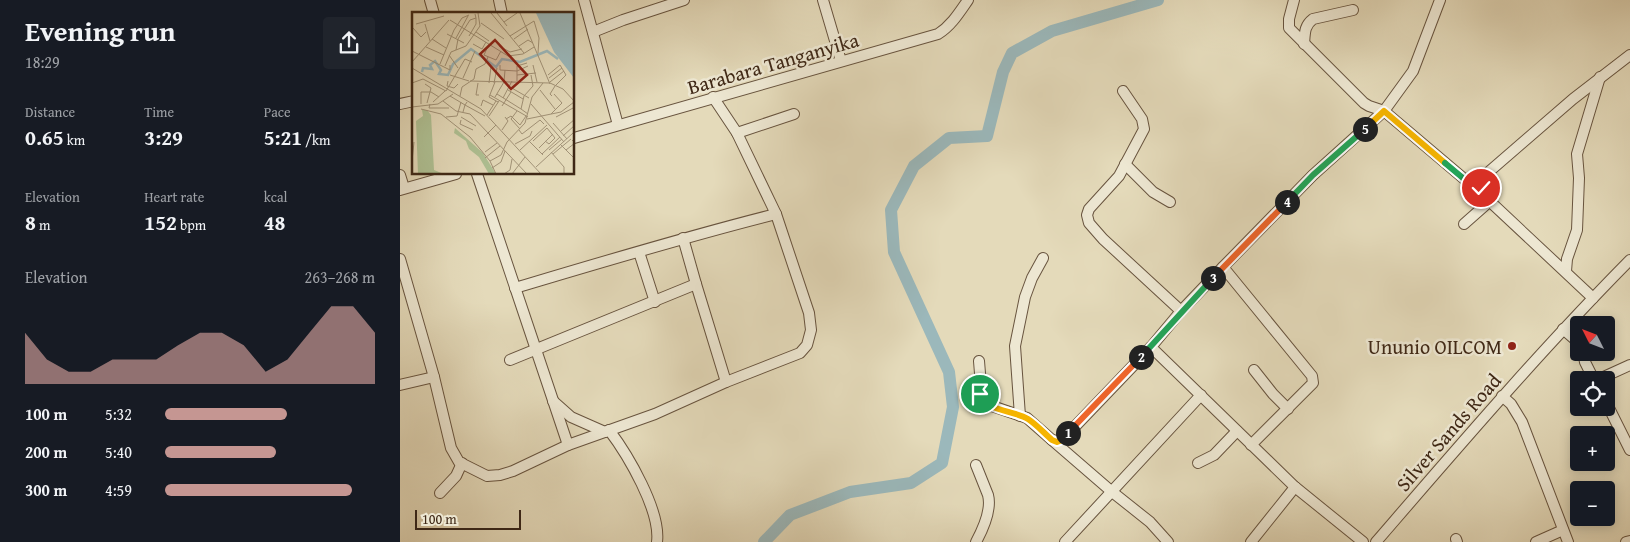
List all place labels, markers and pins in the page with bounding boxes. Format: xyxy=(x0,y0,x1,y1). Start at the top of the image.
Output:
pin: 5 xyxy=(1352,116,1378,142)
pin xyxy=(1460,167,1502,209)
pin: 4 xyxy=(1274,190,1300,214)
pin: 3 xyxy=(1200,266,1226,290)
place label: Ununio OILCOM xyxy=(1368,332,1502,361)
marker: Ununio OILCOM xyxy=(1506,340,1518,352)
pin: 2 xyxy=(1128,344,1154,370)
pin xyxy=(959,373,1001,415)
pin: 1 xyxy=(1056,420,1080,446)

